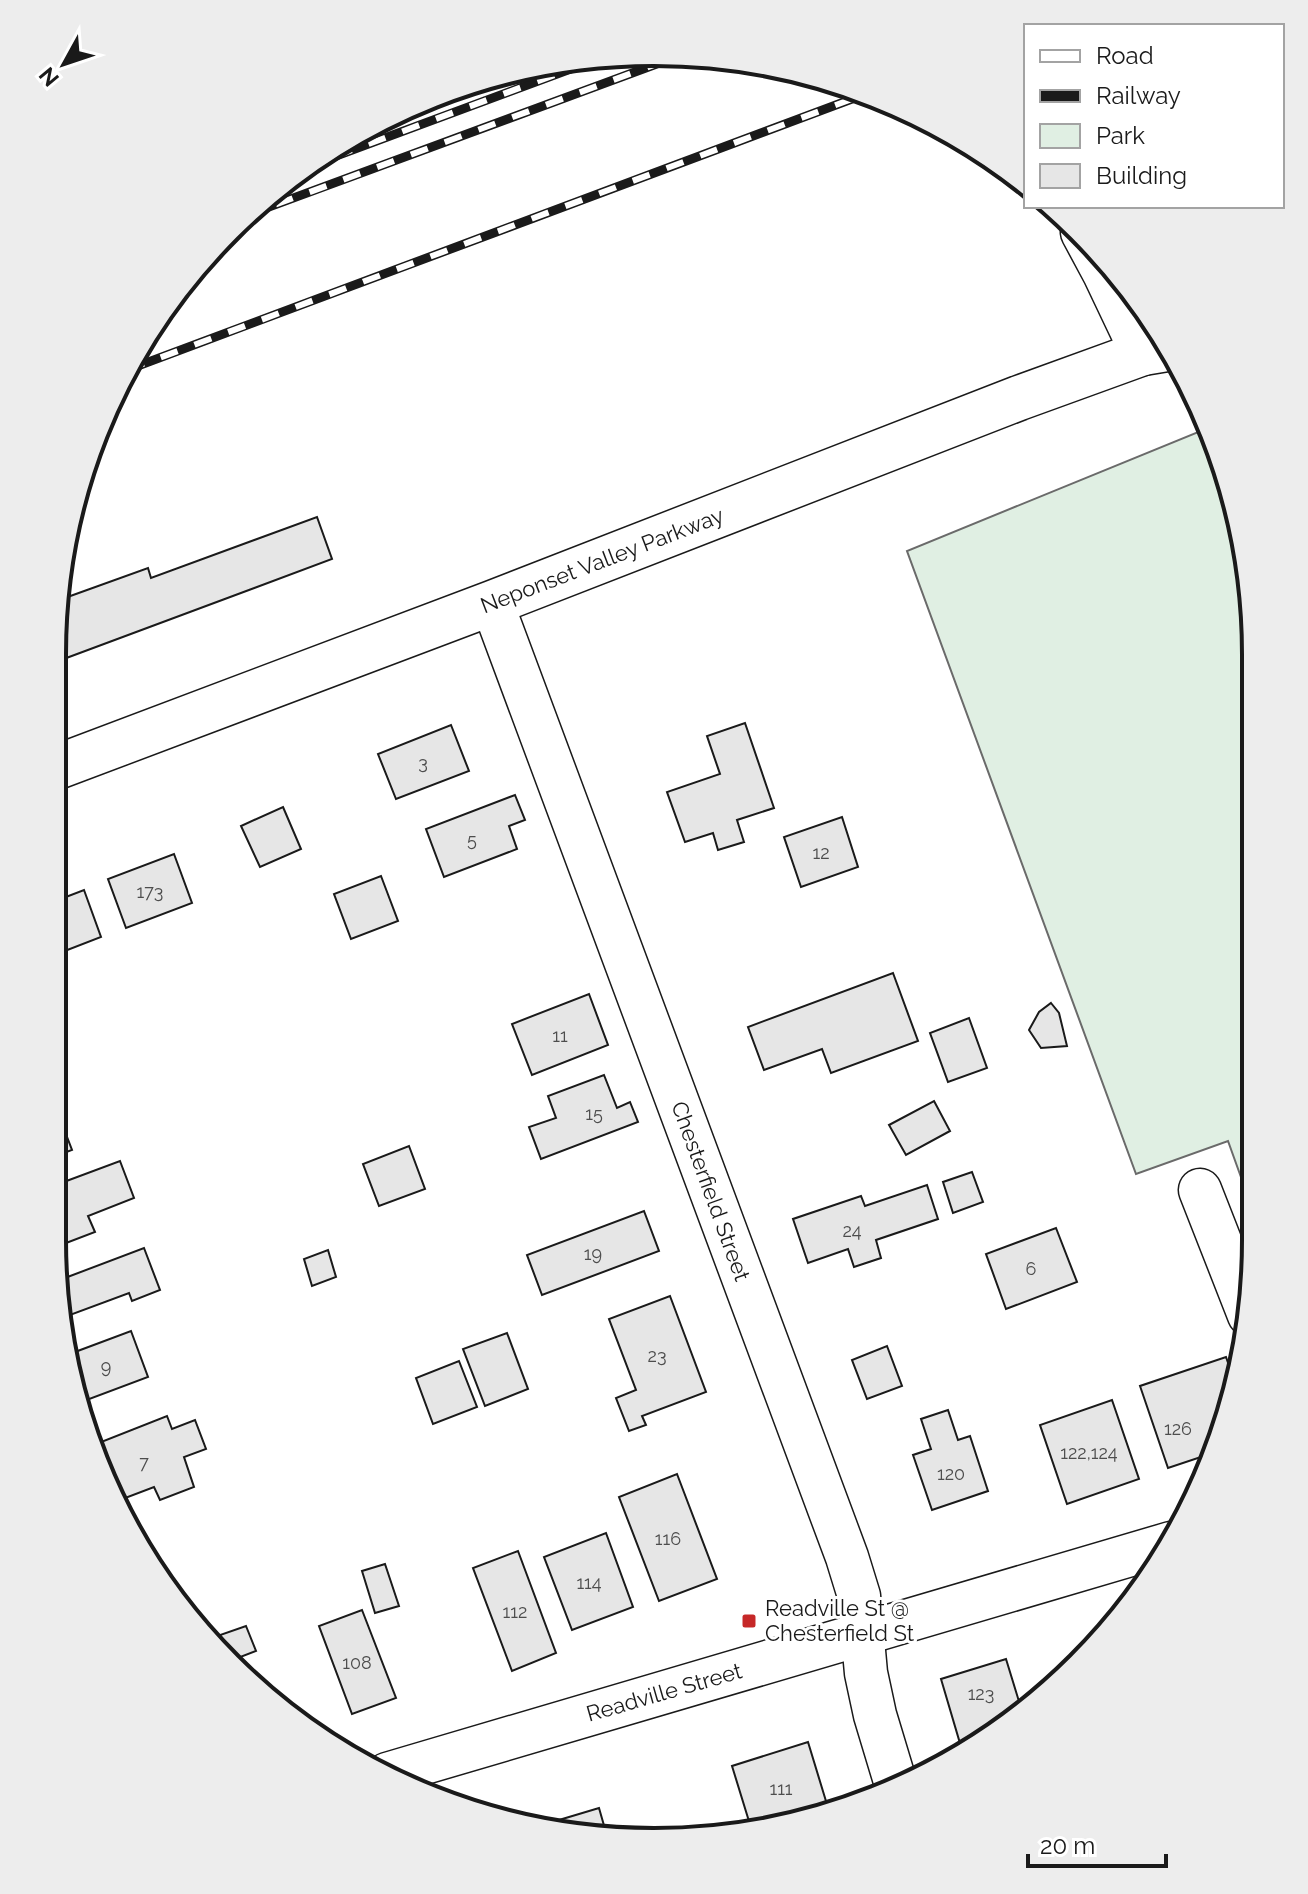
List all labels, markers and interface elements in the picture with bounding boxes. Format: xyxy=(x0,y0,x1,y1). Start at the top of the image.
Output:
north arrow xyxy=(24,24,104,104)
legend xyxy=(1024,24,1284,208)
text: Road xyxy=(1096,41,1154,70)
text: N xyxy=(33,62,64,92)
text: Railway xyxy=(1096,81,1181,110)
text: Park xyxy=(1096,121,1145,150)
text: Building xyxy=(1096,161,1187,190)
street label: Neponset Valley Parkway xyxy=(477,502,727,618)
house number: 3 xyxy=(418,752,428,773)
house number: 5 xyxy=(467,829,477,850)
house number: 12 xyxy=(812,842,830,863)
house number: 173 xyxy=(137,881,163,902)
house number: 11 xyxy=(552,1025,568,1046)
street label: Chesterfield Street xyxy=(666,1097,756,1285)
house number: 15 xyxy=(585,1103,603,1124)
house number: 24 xyxy=(842,1220,862,1241)
house number: 19 xyxy=(584,1243,602,1264)
house number: 6 xyxy=(1026,1258,1037,1279)
house number: 23 xyxy=(648,1345,667,1366)
house number: 9 xyxy=(101,1356,111,1377)
house number: 126 xyxy=(1164,1418,1192,1439)
house number: 122,124 xyxy=(1060,1442,1118,1463)
house number: 7 xyxy=(139,1452,149,1473)
house number: 120 xyxy=(937,1463,965,1484)
house number: 116 xyxy=(655,1528,681,1549)
house number: 114 xyxy=(576,1572,602,1593)
place label: Readville St @ Chesterfield St xyxy=(765,1595,915,1646)
house number: 112 xyxy=(503,1601,527,1622)
marker: Readville St @ Chesterfield St xyxy=(740,1612,758,1630)
house number: 108 xyxy=(342,1652,372,1673)
street label: Readville Street xyxy=(583,1657,745,1727)
house number: 123 xyxy=(968,1683,994,1704)
house number: 111 xyxy=(769,1778,793,1799)
scale bar xyxy=(1028,1818,1166,1868)
text: 20 m xyxy=(1040,1831,1095,1860)

